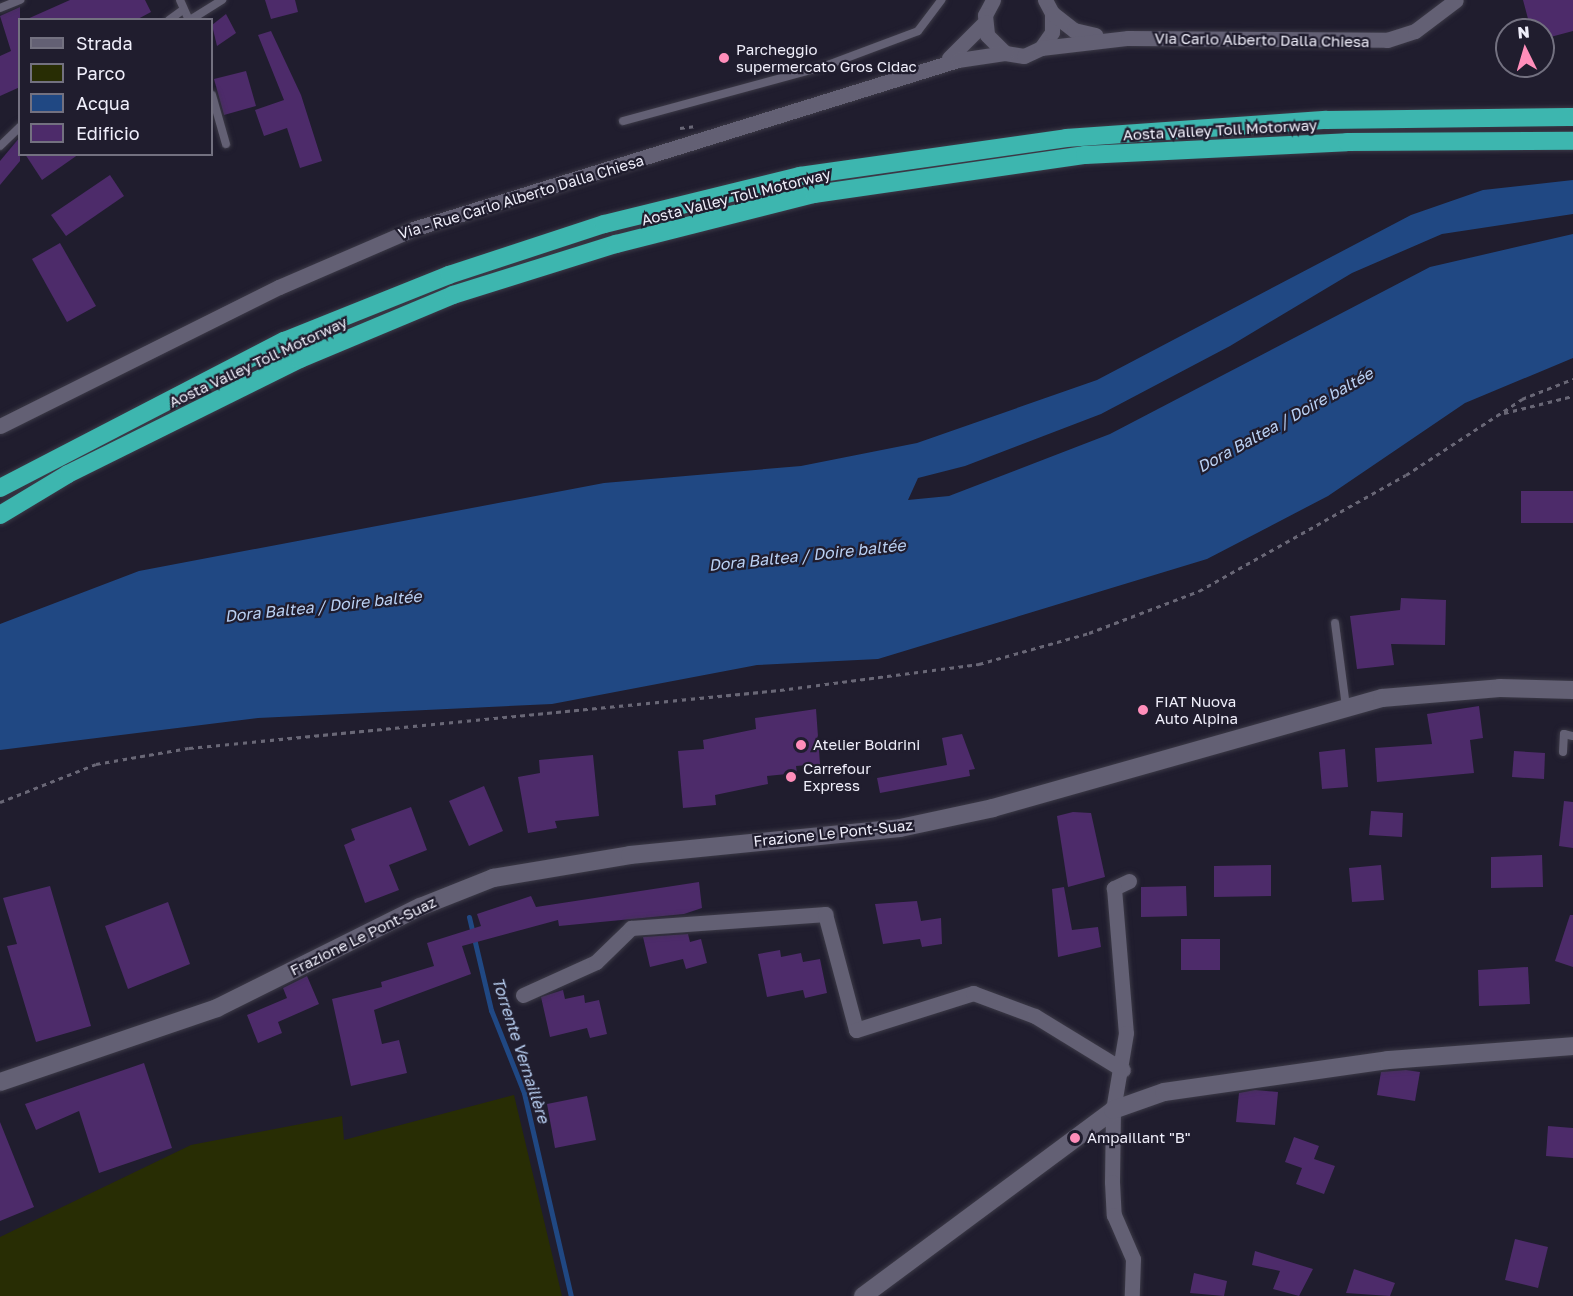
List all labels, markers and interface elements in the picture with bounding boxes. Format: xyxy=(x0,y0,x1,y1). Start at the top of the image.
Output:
legend xyxy=(18,18,213,156)
north arrow xyxy=(1495,18,1555,78)
text: N xyxy=(1517,22,1531,43)
street label: Via Carlo Alberto Dalla Chiesa xyxy=(1154,29,1370,51)
text: Strada xyxy=(76,32,133,54)
place label: Parcheggio supermercato Gros Cidac xyxy=(736,40,917,75)
marker: Parcheggio supermercato Gros Cidac xyxy=(717,51,731,65)
text: Parco xyxy=(76,62,125,84)
text: Acqua xyxy=(76,92,130,114)
street label: Aosta Valley Toll Motorway xyxy=(1122,116,1318,144)
text: Edificio xyxy=(76,122,140,144)
street label: Via - Rue Carlo Alberto Dalla Chiesa xyxy=(396,151,646,243)
street label: Aosta Valley Toll Motorway xyxy=(639,165,833,229)
street label: Aosta Valley Toll Motorway xyxy=(166,313,350,411)
water label: Dora Baltea / Doire baltée xyxy=(1194,364,1376,476)
water label: Dora Baltea / Doire baltée xyxy=(708,535,906,575)
water label: Dora Baltea / Doire baltée xyxy=(224,586,422,626)
place label: FIAT Nuova Auto Alpina xyxy=(1155,692,1238,727)
marker: FIAT Nuova Auto Alpina xyxy=(1136,703,1150,717)
place label: Atelier Boldrini xyxy=(813,736,920,754)
marker: Atelier Boldrini xyxy=(794,738,808,752)
place label: Carrefour Express xyxy=(803,759,871,794)
marker: Carrefour Express xyxy=(784,770,798,784)
street label: Frazione Le Pont-Suaz xyxy=(752,816,914,850)
street label: Frazione Le Pont-Suaz xyxy=(287,893,439,979)
water label: Torrente Vernaillère xyxy=(488,975,554,1125)
place label: Ampaillant "B" xyxy=(1087,1129,1191,1147)
marker: Ampaillant "B" xyxy=(1068,1131,1082,1145)

